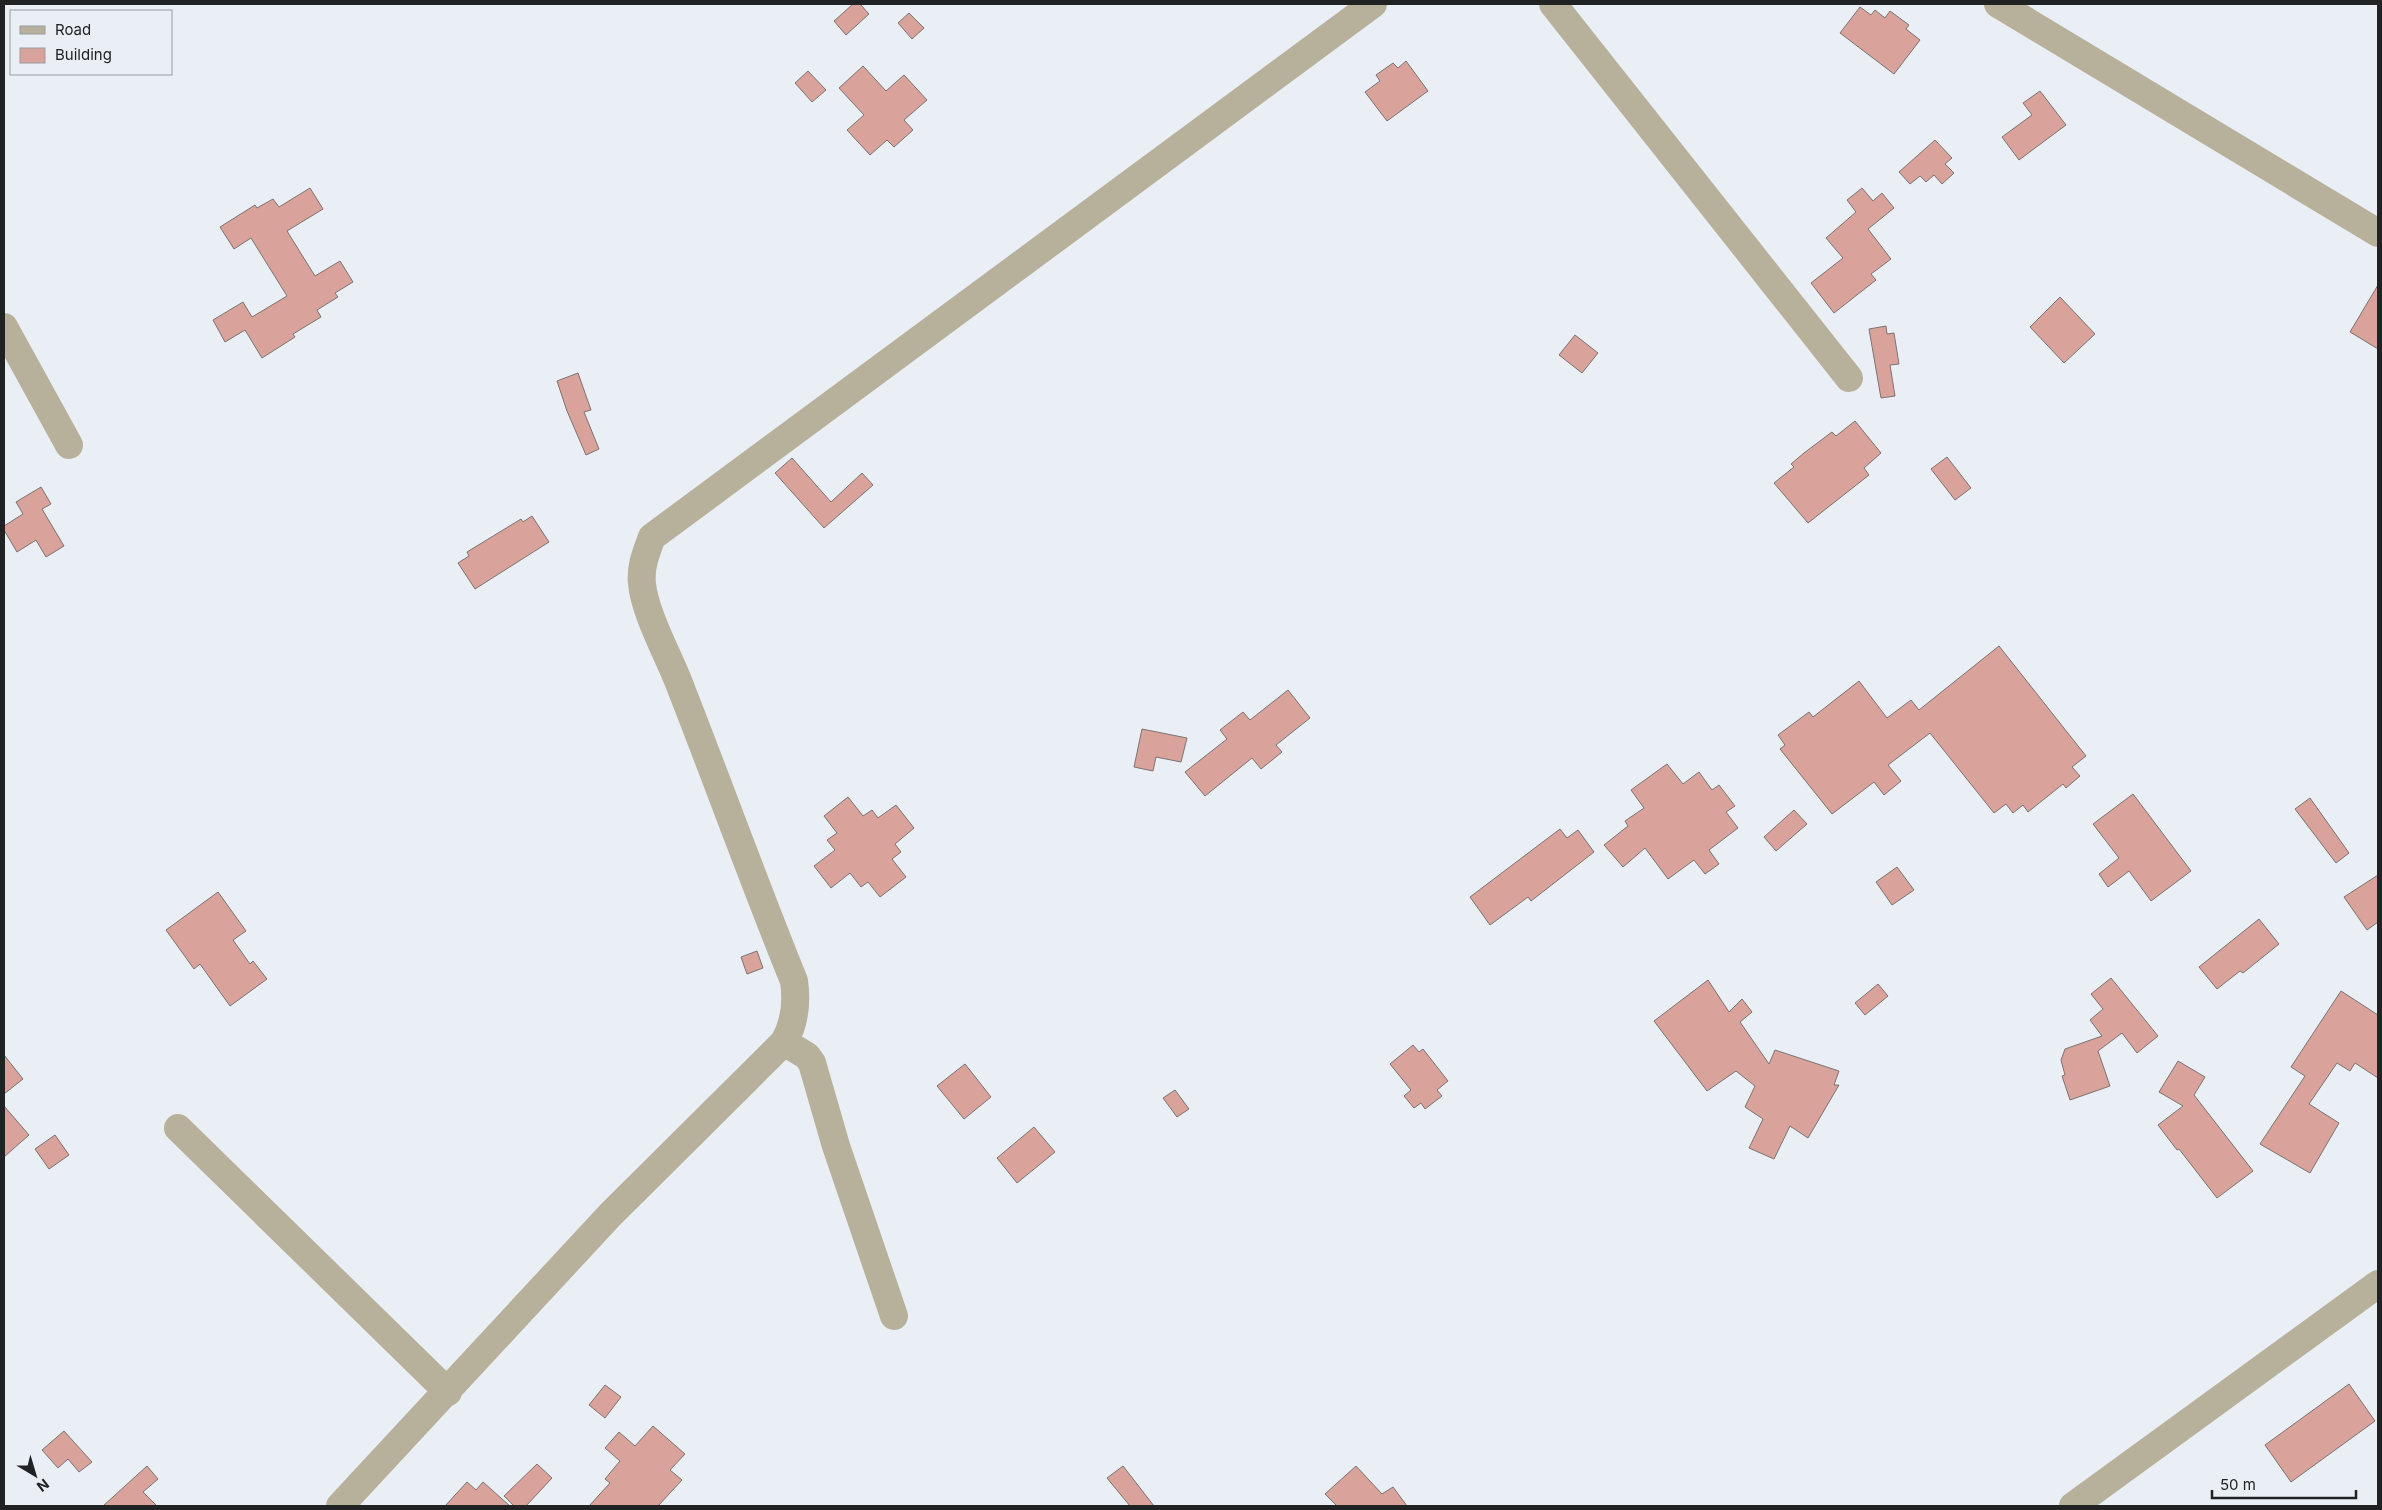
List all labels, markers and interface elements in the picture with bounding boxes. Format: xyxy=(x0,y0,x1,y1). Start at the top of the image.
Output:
legend xyxy=(10,10,172,75)
text: Road xyxy=(55,20,91,39)
text: Building xyxy=(55,45,112,64)
north arrow xyxy=(10,1450,60,1500)
scale bar xyxy=(2212,1468,2356,1500)
text: 50 m xyxy=(2220,1475,2256,1494)
text: N xyxy=(34,1476,53,1496)

